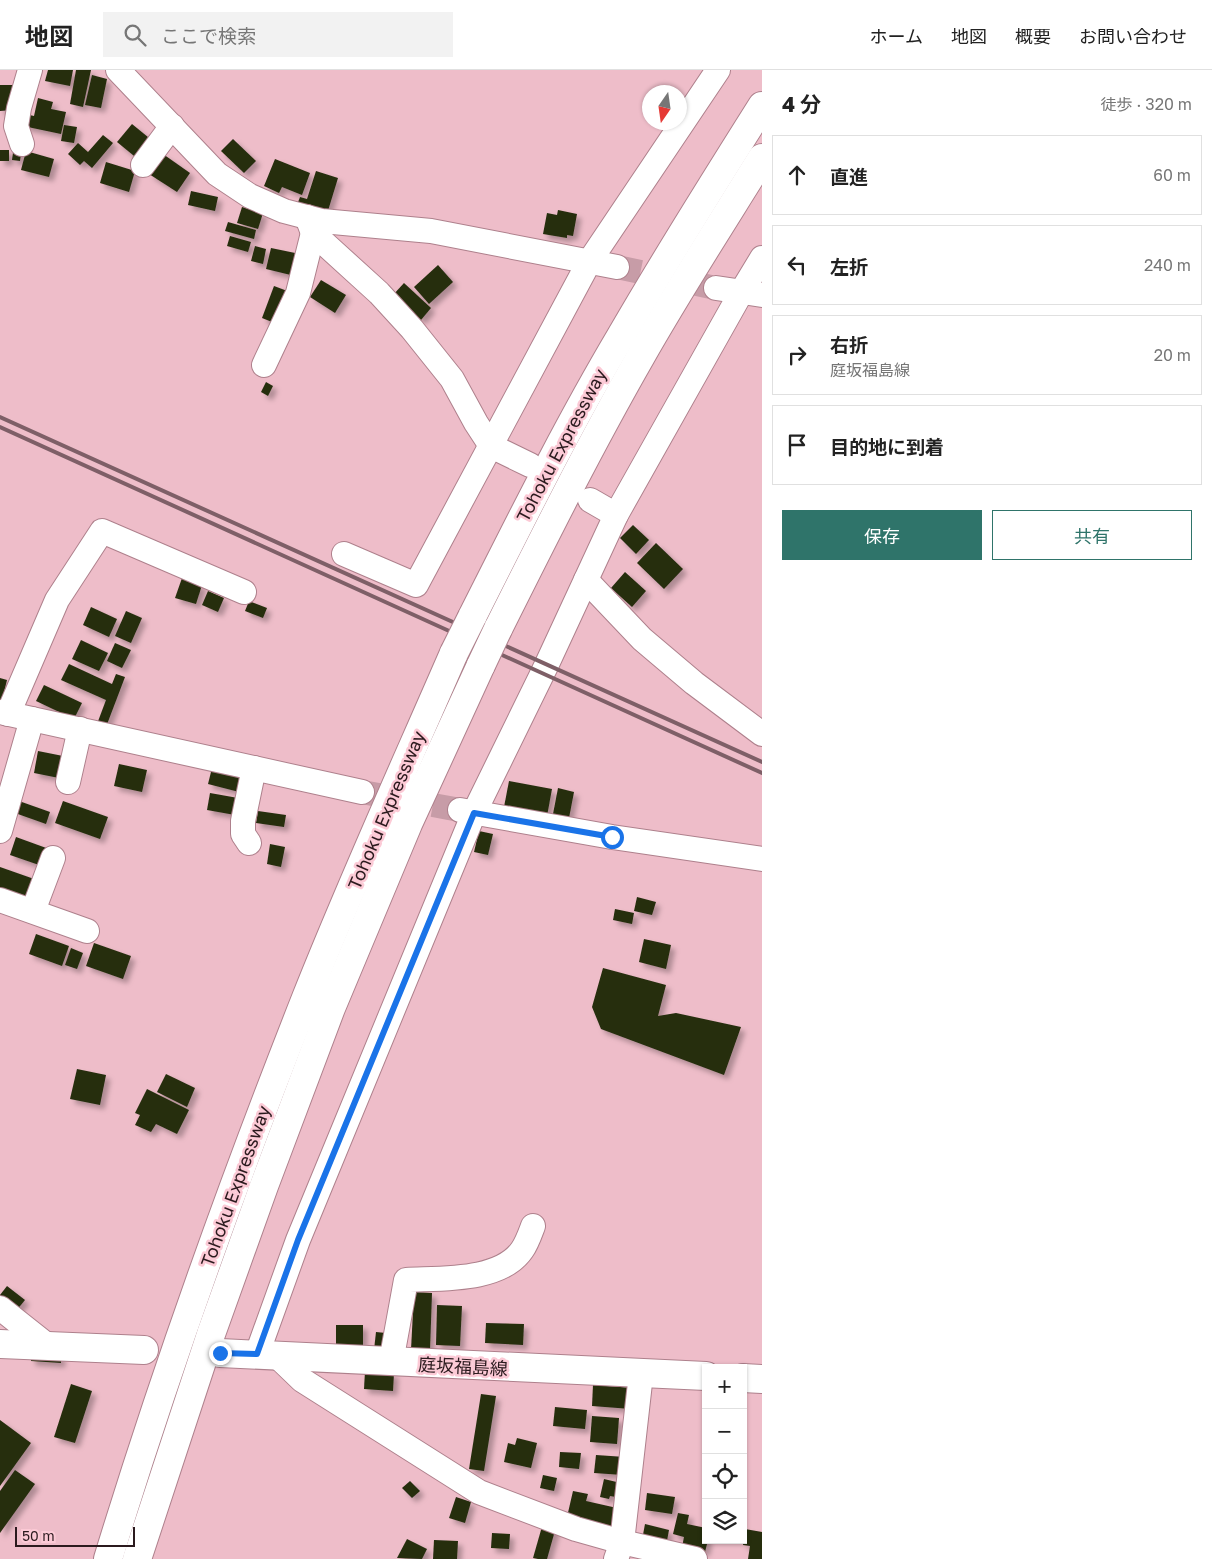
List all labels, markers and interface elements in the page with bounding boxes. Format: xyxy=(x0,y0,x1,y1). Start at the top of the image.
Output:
search box xyxy=(103,12,453,57)
text: 地図 xyxy=(25,21,73,50)
icon: search xyxy=(121,21,149,49)
text: ここで検索 xyxy=(161,24,256,47)
text: ホーム xyxy=(870,25,923,47)
text: 地図 xyxy=(951,25,987,47)
text: 概要 xyxy=(1015,25,1051,47)
text: お問い合わせ xyxy=(1079,25,1187,47)
north arrow xyxy=(642,85,687,130)
text: 4 分 xyxy=(782,91,821,117)
text: 徒歩 · 320 m xyxy=(1100,94,1192,114)
icon: ahead xyxy=(783,161,811,189)
text: 直進 xyxy=(830,165,868,188)
text: 60 m xyxy=(1153,165,1191,185)
icon: left xyxy=(783,251,811,279)
text: 左折 xyxy=(830,255,868,278)
text: 240 m xyxy=(1144,255,1191,275)
text: 右折 xyxy=(830,333,868,356)
icon: right xyxy=(783,341,811,369)
text: 20 m xyxy=(1154,345,1191,365)
text: 庭坂福島線 xyxy=(830,360,910,380)
street label: Tohoku Expressway xyxy=(511,365,611,525)
icon: arrive xyxy=(783,431,811,459)
text: 目的地に到着 xyxy=(830,435,944,458)
button: 保存 xyxy=(782,510,982,560)
button: 共有 xyxy=(992,510,1192,560)
street label: Tohoku Expressway xyxy=(343,727,429,893)
route start xyxy=(601,826,624,849)
street label: Tohoku Expressway xyxy=(196,1102,274,1270)
route end xyxy=(209,1342,232,1365)
street label: 庭坂福島線 xyxy=(417,1353,509,1379)
map controls xyxy=(702,1364,747,1544)
button: + xyxy=(702,1364,747,1409)
button: − xyxy=(702,1409,747,1454)
button: locate xyxy=(702,1454,747,1499)
button: layers xyxy=(702,1499,747,1544)
scale bar xyxy=(15,1524,135,1547)
text: 50 m xyxy=(22,1527,55,1544)

